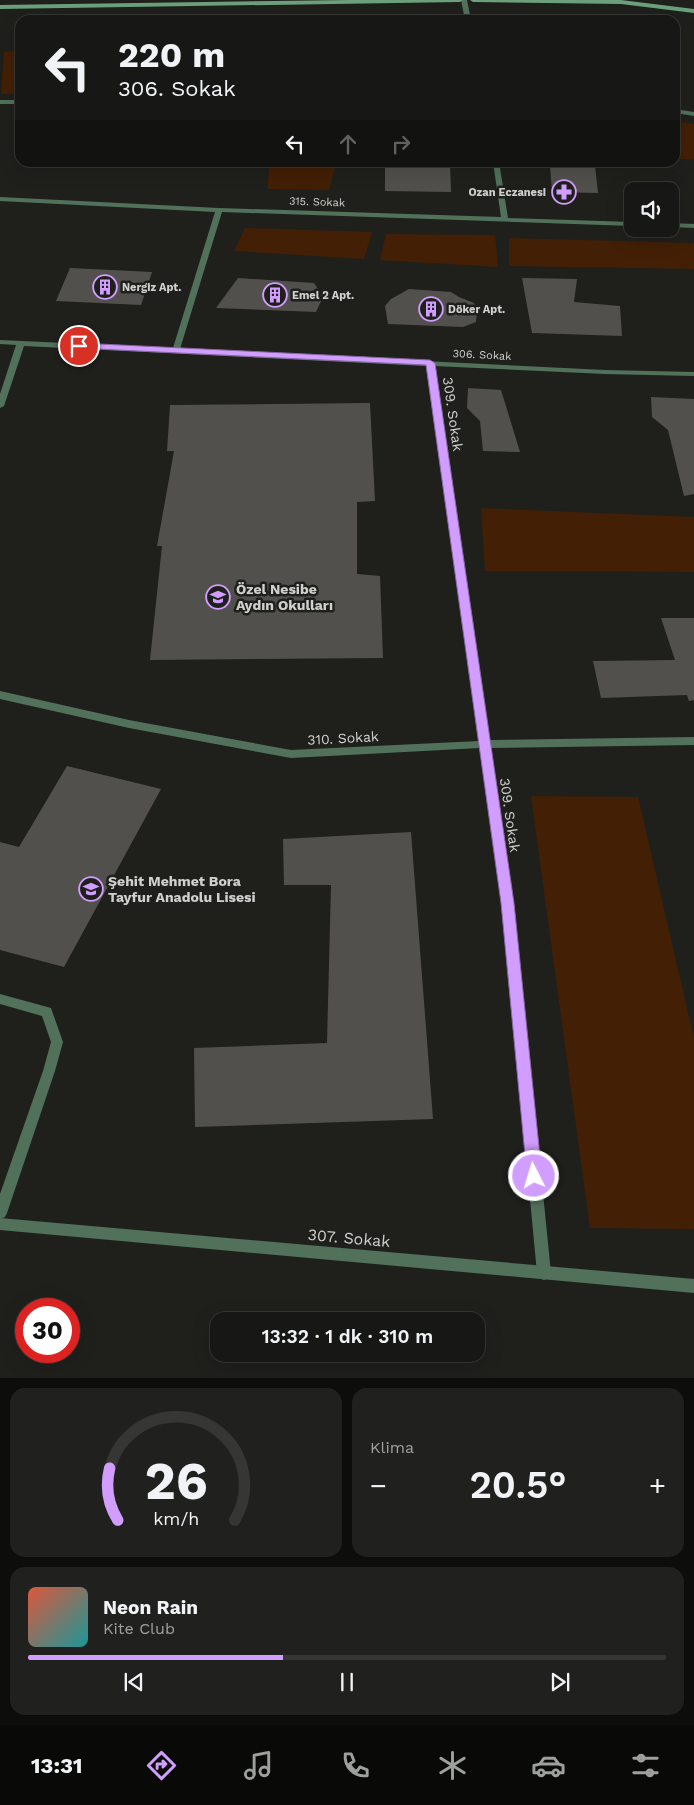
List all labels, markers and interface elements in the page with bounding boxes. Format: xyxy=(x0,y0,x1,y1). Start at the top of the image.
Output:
text: 220 m xyxy=(118,34,225,76)
icon: left xyxy=(35,35,100,100)
text: 306. Sokak xyxy=(118,76,236,101)
icon: left xyxy=(281,130,309,158)
icon: ahead xyxy=(334,130,362,158)
icon: right xyxy=(387,130,415,158)
pharmacy icon: Ozan Eczanesi xyxy=(551,179,577,205)
map controls xyxy=(624,182,679,237)
button: sound xyxy=(624,182,679,237)
place label: Ozan Eczanesi xyxy=(469,186,546,199)
street label: 315. Sokak xyxy=(289,195,345,209)
building icon: Nergiz Apt. xyxy=(92,274,118,300)
place label: Nergiz Apt. xyxy=(122,281,181,294)
building icon: Emel 2 Apt. xyxy=(262,282,288,308)
place label: Emel 2 Apt. xyxy=(292,289,354,302)
building icon: Döker Apt. xyxy=(418,296,444,322)
place label: Döker Apt. xyxy=(448,303,505,316)
pin xyxy=(58,325,100,367)
icon: arrive xyxy=(65,332,93,360)
street label: 306. Sokak xyxy=(452,347,512,363)
street label: 309. Sokak xyxy=(440,376,466,452)
place label: Özel Nesibe Aydın Okulları xyxy=(236,581,333,613)
school or university icon: Özel Nesibe Aydın Okulları xyxy=(205,584,231,610)
street label: 310. Sokak xyxy=(307,728,379,748)
street label: 309. Sokak xyxy=(497,777,523,853)
place label: Şehit Mehmet Bora Tayfur Anadolu Lisesi xyxy=(108,873,256,905)
school or university icon: Şehit Mehmet Bora Tayfur Anadolu Lisesi xyxy=(78,876,104,902)
position arrow xyxy=(507,1149,559,1201)
street label: 307. Sokak xyxy=(307,1225,391,1251)
speed limit sign: 30 xyxy=(15,1298,80,1363)
text: 13:32 · 1 dk · 310 m xyxy=(262,1325,433,1348)
text: Klima xyxy=(370,1438,414,1457)
text: 26 xyxy=(144,1451,208,1512)
text: 20.5° xyxy=(469,1463,567,1507)
text: − xyxy=(370,1469,387,1502)
text: + xyxy=(649,1469,666,1502)
text: km/h xyxy=(153,1508,199,1529)
text: Neon Rain xyxy=(103,1596,198,1619)
text: Kite Club xyxy=(103,1619,175,1638)
icon: previous xyxy=(120,1668,148,1696)
icon: pause xyxy=(333,1668,361,1696)
icon: next xyxy=(546,1668,574,1696)
icon: directions xyxy=(144,1748,179,1783)
icon: music xyxy=(241,1748,276,1783)
icon: phone xyxy=(338,1748,373,1783)
icon: climate xyxy=(435,1748,470,1783)
icon: car xyxy=(531,1748,566,1783)
icon: filters xyxy=(628,1748,663,1783)
text: 13:31 xyxy=(31,1753,83,1778)

